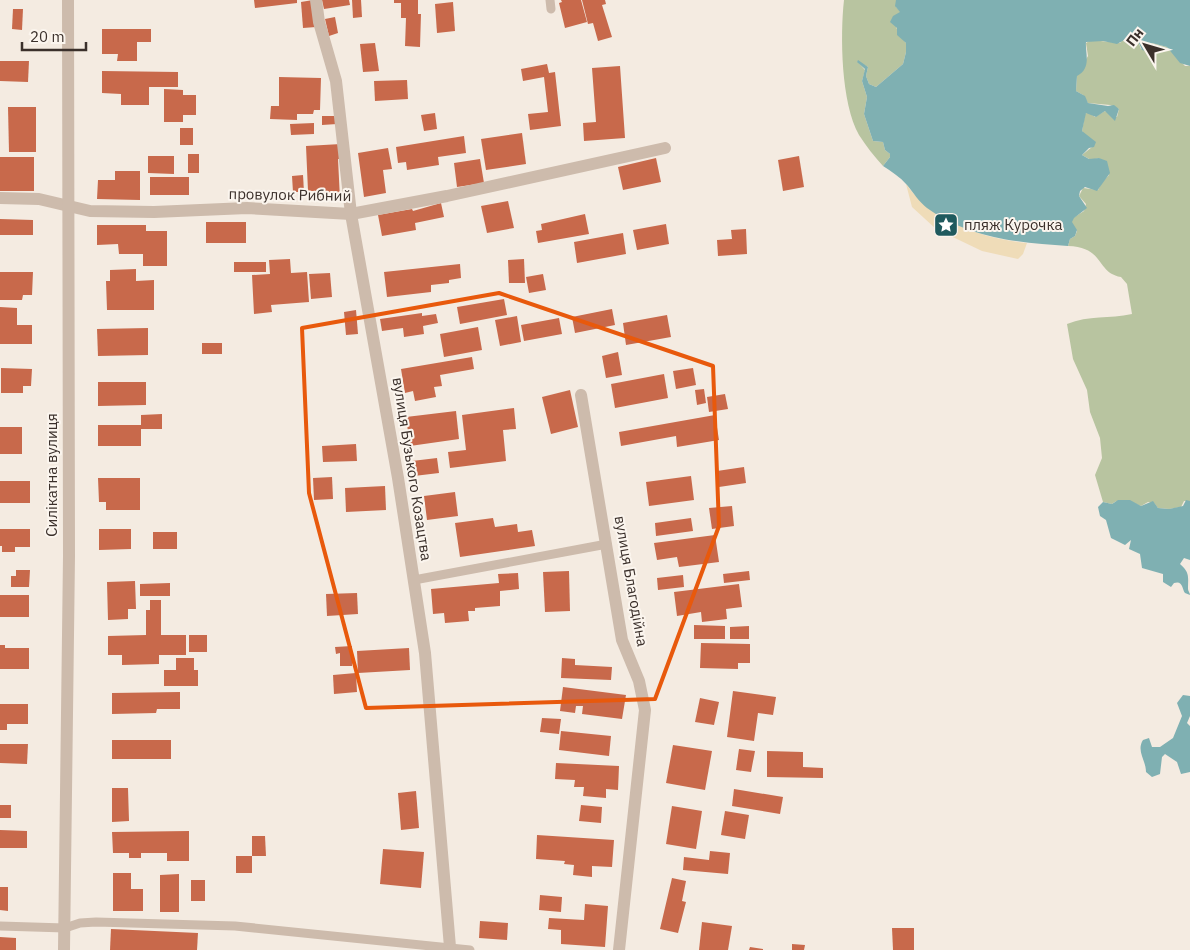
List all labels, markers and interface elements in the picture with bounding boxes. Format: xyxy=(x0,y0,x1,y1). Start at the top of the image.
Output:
scale bar xyxy=(22,20,86,52)
north arrow xyxy=(1120,20,1170,70)
text: Пн xyxy=(1122,24,1148,50)
text: 20 m xyxy=(30,27,65,46)
street label: провулок Рибний xyxy=(229,184,352,205)
place icon: пляж Курочка xyxy=(933,212,959,238)
place label: пляж Курочка xyxy=(964,215,1063,234)
street label: вулиця Бузького Козацтва xyxy=(389,376,436,562)
street label: Силікатна вулиця xyxy=(42,413,61,537)
street label: вулиця Благодійна xyxy=(611,514,652,648)

